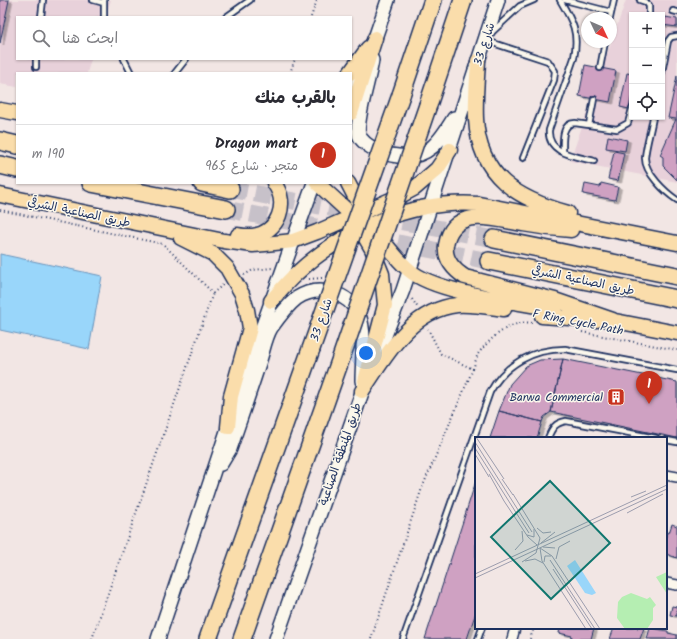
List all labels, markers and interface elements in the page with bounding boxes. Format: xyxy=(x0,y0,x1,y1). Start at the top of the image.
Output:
north arrow xyxy=(581,12,617,48)
map controls xyxy=(629,12,665,120)
button: + xyxy=(629,12,665,48)
search box xyxy=(16,16,352,60)
street label: شارع 33 xyxy=(469,20,500,68)
icon: search xyxy=(30,27,52,49)
text: ابحث هنا xyxy=(62,27,118,51)
button: − xyxy=(629,48,665,84)
button: locate xyxy=(629,84,665,120)
text: بالقرب منك xyxy=(255,85,336,112)
text: Dragon mart xyxy=(215,132,298,156)
text: 190 m xyxy=(32,144,65,165)
text: 1 xyxy=(321,144,325,165)
text: متجر · شارع 965 xyxy=(205,156,298,177)
street label: طريق الصناعية الشرقي xyxy=(26,192,132,233)
street label: طريق الصناعية الشرقي xyxy=(530,260,636,301)
street label: شارع 33 xyxy=(305,296,338,344)
street label: F Ring Cycle Path xyxy=(531,304,625,341)
your location xyxy=(356,343,376,363)
pin: 1 xyxy=(636,371,662,404)
building icon: Barwa Commercial xyxy=(606,387,626,407)
place label: Barwa Commercial xyxy=(509,388,603,407)
street label: طريق المنطقة الصناعية xyxy=(314,400,367,508)
inset map xyxy=(475,437,667,629)

